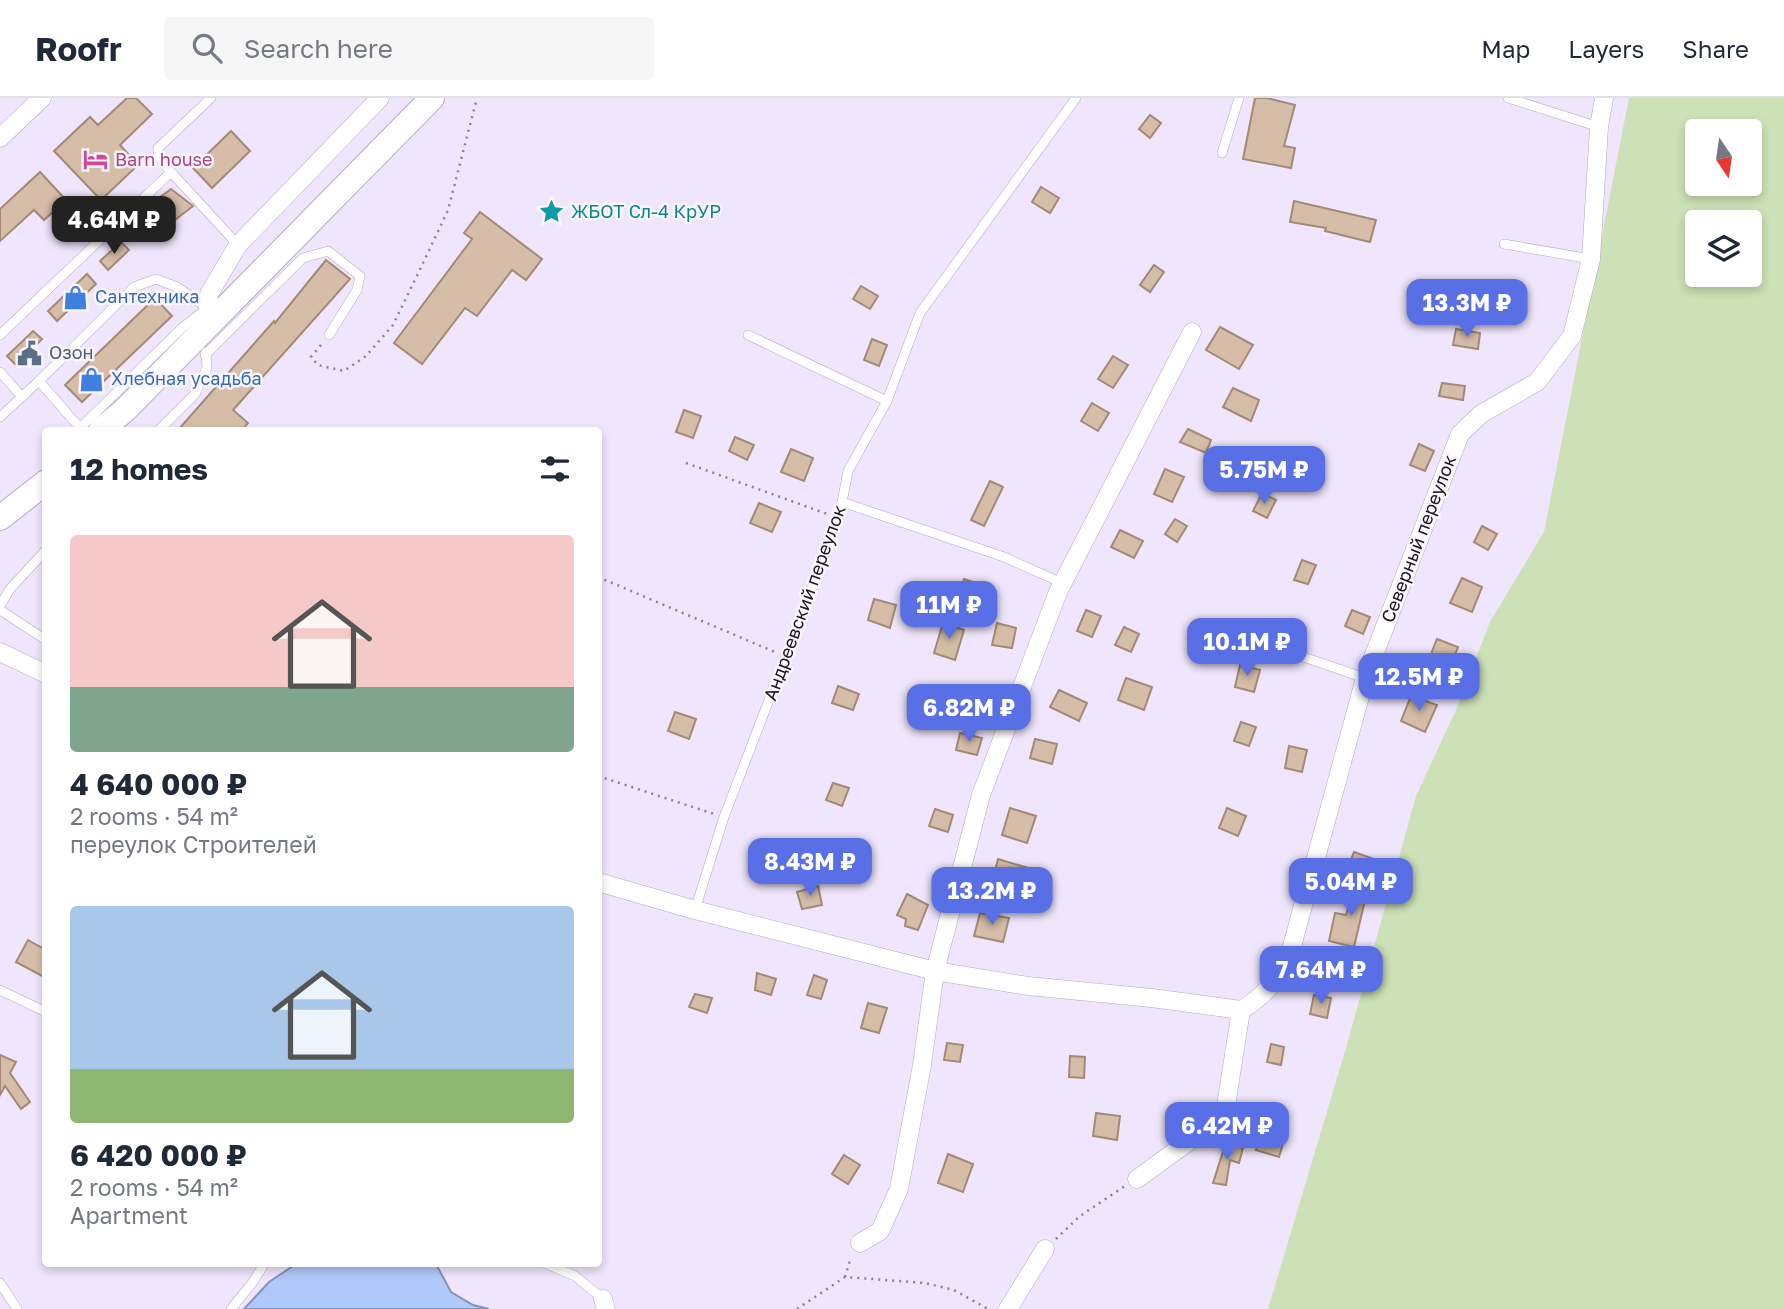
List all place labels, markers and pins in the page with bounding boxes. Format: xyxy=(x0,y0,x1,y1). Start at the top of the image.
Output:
hotel icon: Barn house xyxy=(81,146,109,174)
place label: Barn house xyxy=(115,148,213,170)
pin: 4.64M ₽ xyxy=(49,197,179,256)
place icon: ЖБОТ Сл-4 КрУР xyxy=(537,198,565,226)
place label: ЖБОТ Сл-4 КрУР xyxy=(571,200,721,222)
pin: 13.3M ₽ xyxy=(1402,280,1532,339)
shop icon: Сантехника xyxy=(61,283,89,311)
place label: Сантехника xyxy=(95,285,199,307)
public building icon: Озон xyxy=(15,339,43,367)
place label: Озон xyxy=(49,341,94,363)
shop icon: Хлебная усадьба xyxy=(77,365,105,393)
place label: Хлебная усадьба xyxy=(111,367,262,389)
pin: 5.75M ₽ xyxy=(1199,446,1329,506)
pin: 11M ₽ xyxy=(900,582,998,641)
pin: 10.1M ₽ xyxy=(1182,618,1312,678)
pin: 12.5M ₽ xyxy=(1354,654,1484,713)
pin: 6.82M ₽ xyxy=(904,684,1034,744)
pin: 8.43M ₽ xyxy=(745,838,875,898)
pin: 5.04M ₽ xyxy=(1286,858,1416,918)
pin: 13.2M ₽ xyxy=(927,868,1057,927)
pin: 7.64M ₽ xyxy=(1256,946,1386,1006)
pin: 6.42M ₽ xyxy=(1162,1102,1292,1162)

